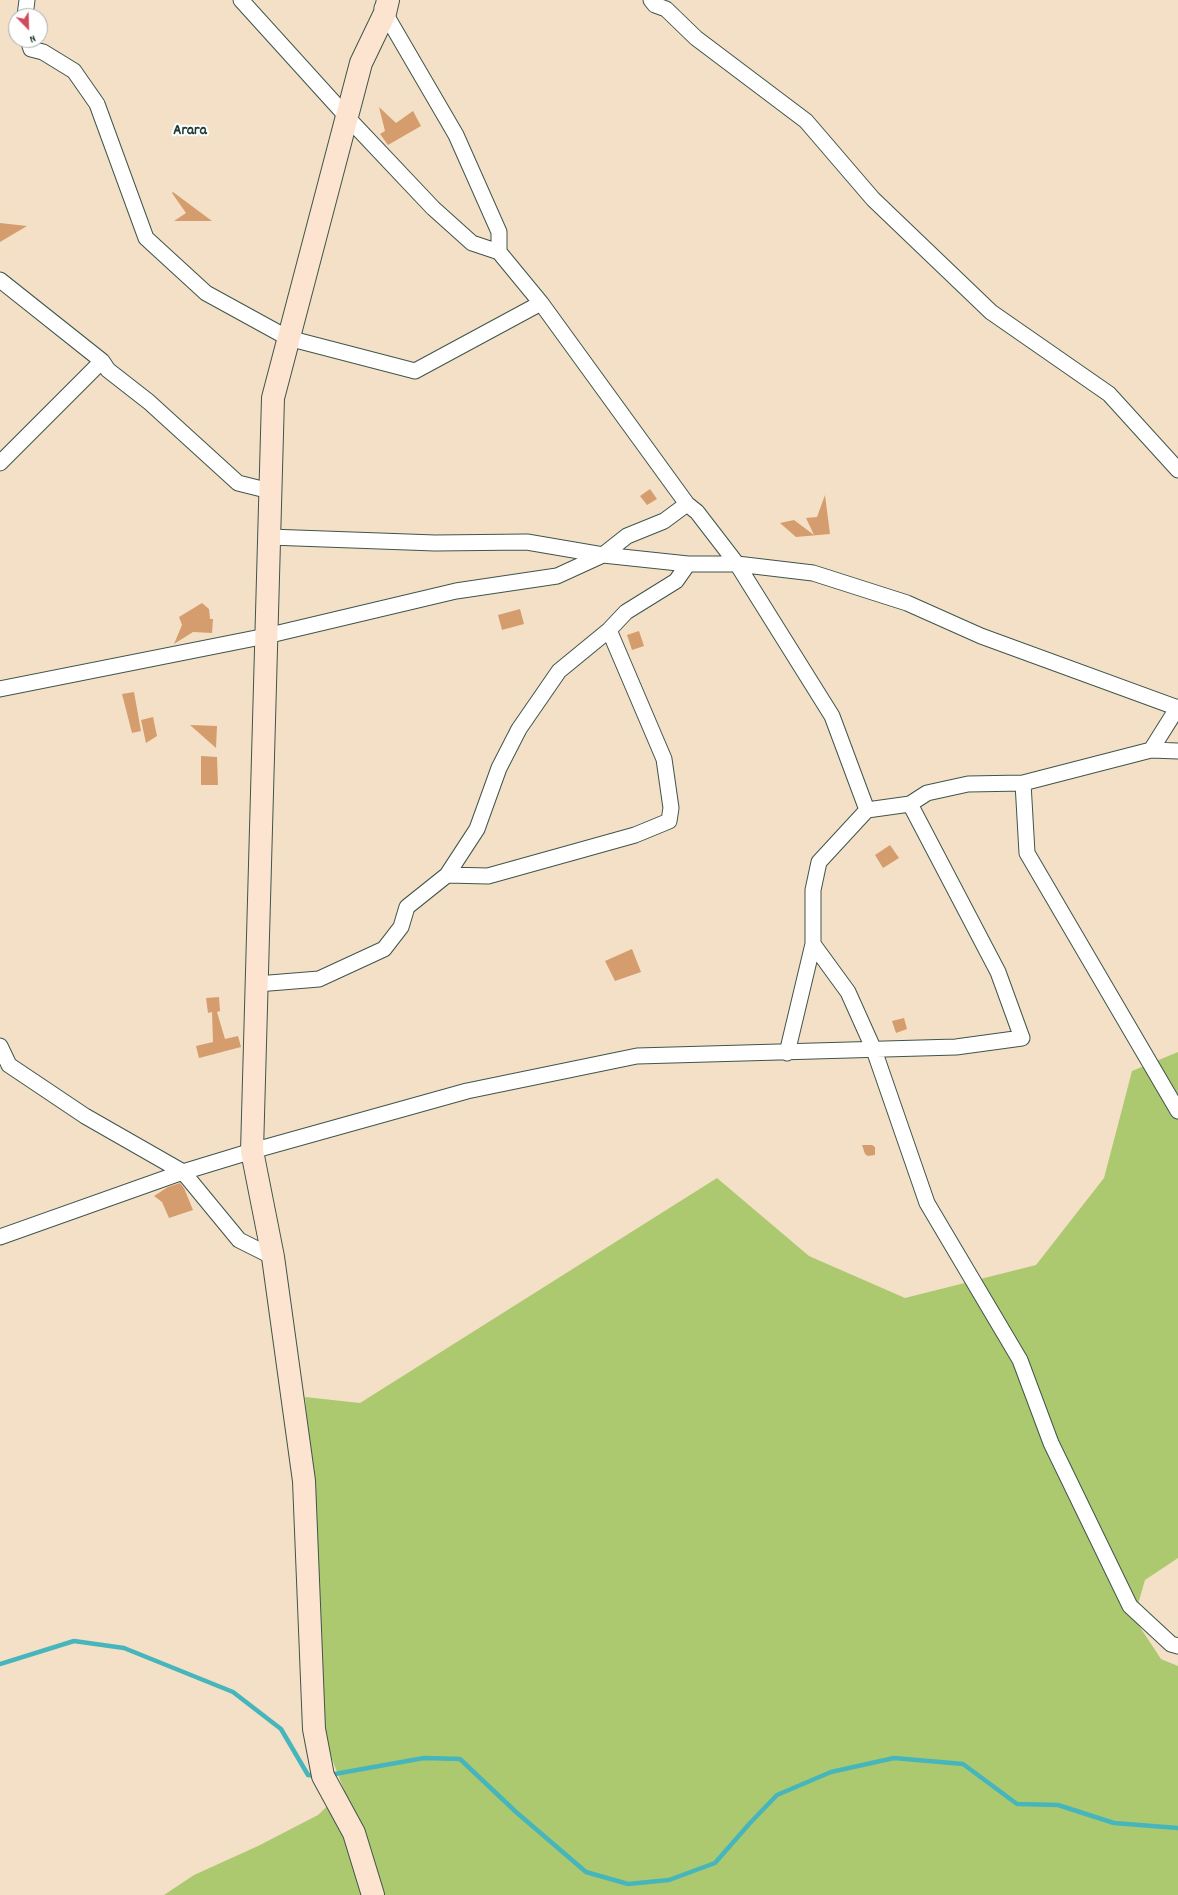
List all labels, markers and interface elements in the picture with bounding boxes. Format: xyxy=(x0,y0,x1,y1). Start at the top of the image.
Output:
north arrow xyxy=(8,8,48,48)
text: N xyxy=(27,30,38,47)
district label: Arara xyxy=(173,123,207,141)

